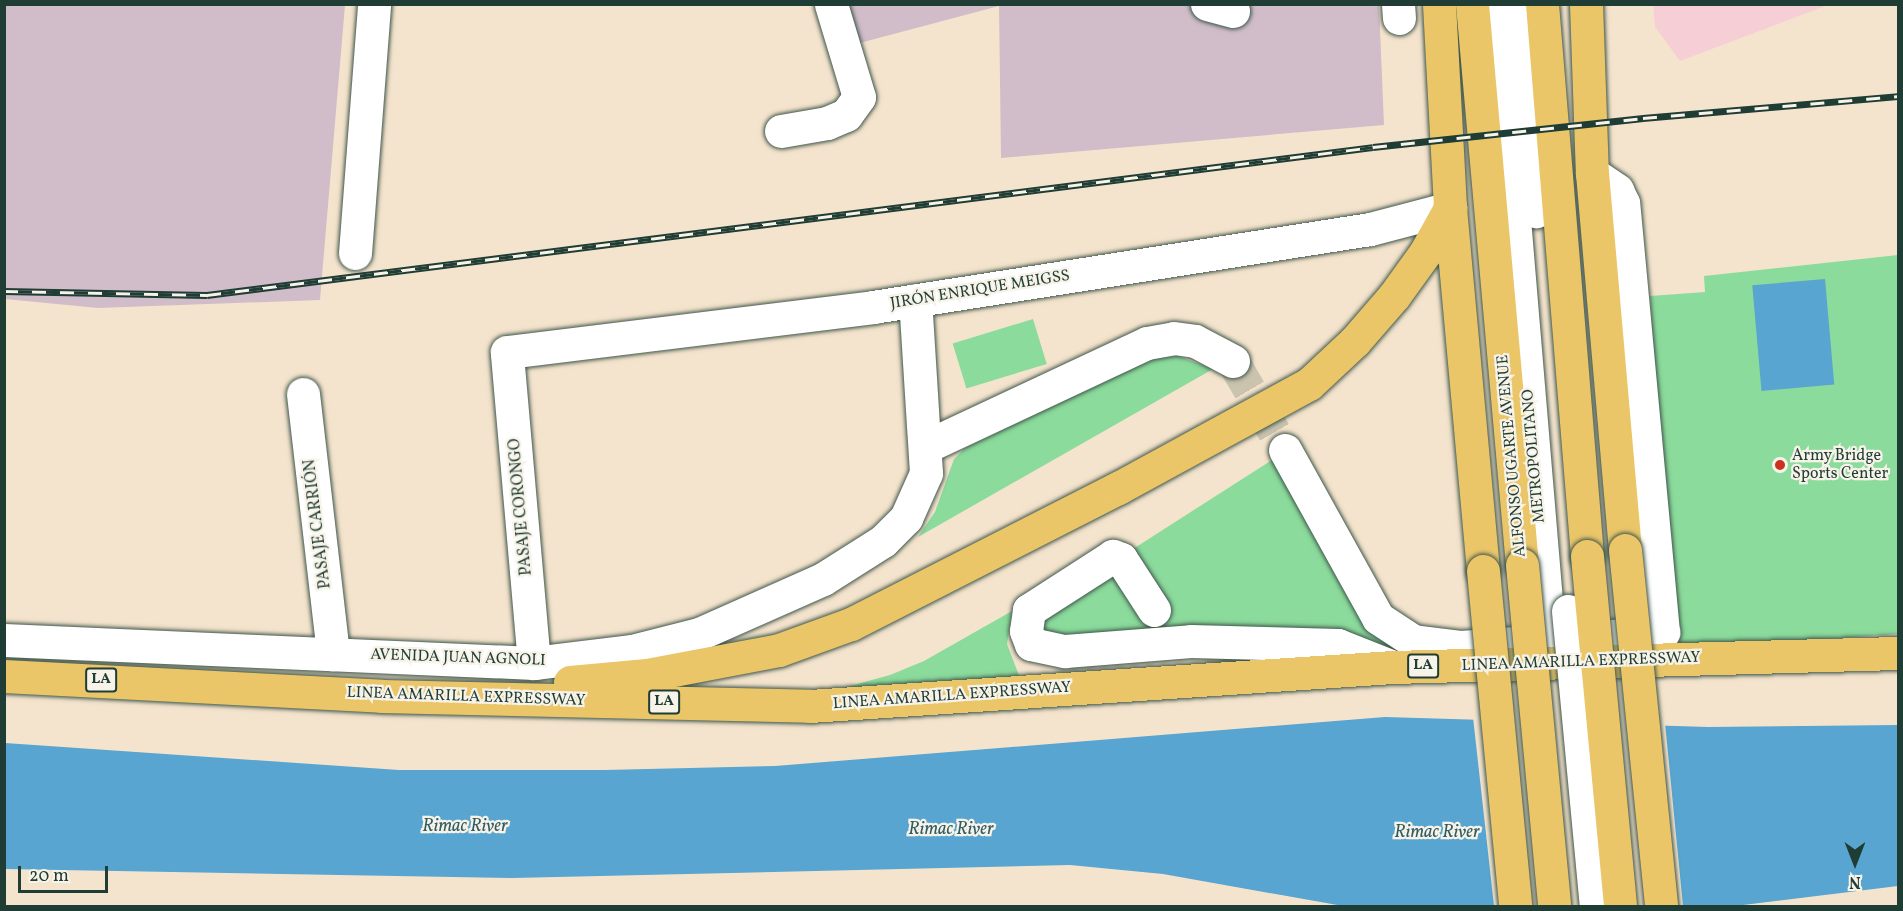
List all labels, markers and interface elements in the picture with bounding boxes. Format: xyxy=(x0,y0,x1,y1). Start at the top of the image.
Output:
street label: JIRÓN ENRIQUE MEIGSS xyxy=(889,266,1071,314)
street label: ALFONSO UGARTE AVENUE xyxy=(1494,354,1530,558)
street label: METROPOLITANO xyxy=(1519,388,1549,524)
street label: PASAJE CORONGO xyxy=(505,438,537,576)
place label: Army Bridge Sports Center xyxy=(1792,446,1888,484)
street label: PASAJE CARRIÓN xyxy=(301,458,335,590)
marker: Army Bridge Sports Center xyxy=(1773,458,1787,472)
street label: AVENIDA JUAN AGNOLI xyxy=(370,645,546,671)
street label: LINEA AMARILLA EXPRESSWAY xyxy=(1461,648,1701,676)
road number: LA xyxy=(1406,654,1440,678)
road number: LA xyxy=(84,668,118,692)
street label: LINEA AMARILLA EXPRESSWAY xyxy=(832,678,1072,714)
street label: LINEA AMARILLA EXPRESSWAY xyxy=(346,683,586,711)
road number: LA xyxy=(648,690,680,714)
water label: Rimac River xyxy=(422,816,508,838)
water label: Rimac River xyxy=(908,819,994,841)
water label: Rimac River xyxy=(1394,822,1480,844)
north arrow xyxy=(1825,833,1885,893)
scale bar xyxy=(21,854,111,892)
text: 20 m xyxy=(29,864,69,889)
text: N xyxy=(1849,870,1861,892)

